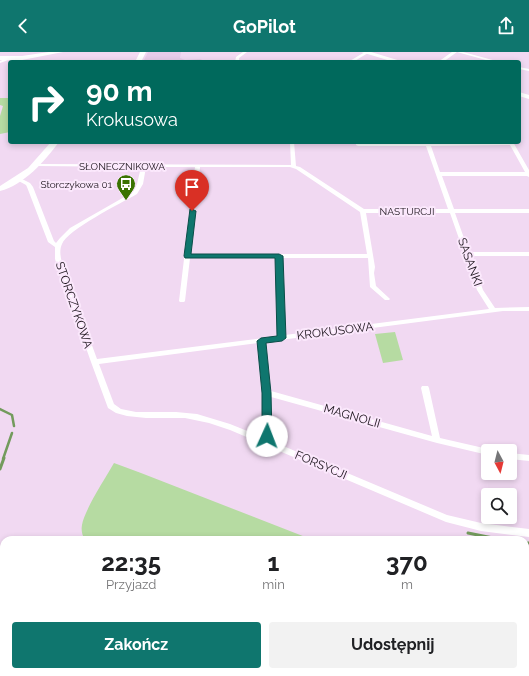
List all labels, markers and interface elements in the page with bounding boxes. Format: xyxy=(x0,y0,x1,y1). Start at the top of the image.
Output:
icon: back xyxy=(12,15,34,37)
icon: share xyxy=(495,15,517,37)
text: GoPilot xyxy=(233,16,296,37)
text: 90 m xyxy=(86,75,152,108)
icon: right xyxy=(20,76,72,128)
text: Krokusowa xyxy=(86,109,178,130)
street label: SŁONECZNIKOWA xyxy=(79,161,165,172)
pin xyxy=(175,170,209,211)
bus stop icon: Storczykowa 01 xyxy=(115,173,137,201)
icon: arrive xyxy=(181,176,203,198)
place label: Storczykowa 01 xyxy=(40,179,113,190)
street label: NASTURCJI xyxy=(380,206,434,217)
street label: SASANKI xyxy=(455,236,485,288)
street label: STORCZYKOWA xyxy=(53,260,95,350)
street label: KROKUSOWA xyxy=(296,319,374,343)
street label: MAGNOLII xyxy=(322,401,382,431)
position arrow xyxy=(246,415,288,457)
north arrow xyxy=(481,444,517,480)
map controls xyxy=(481,444,517,524)
street label: FORSYCJI xyxy=(293,448,349,482)
button: search xyxy=(481,488,517,524)
text: 22:35 xyxy=(101,548,161,577)
text: 1 xyxy=(268,548,279,577)
text: 370 xyxy=(386,548,428,577)
text: Przyjazd xyxy=(106,577,156,592)
text: min xyxy=(262,577,285,592)
text: m xyxy=(401,577,413,592)
button: Zakończ xyxy=(12,622,261,668)
button: Udostępnij xyxy=(269,622,517,668)

